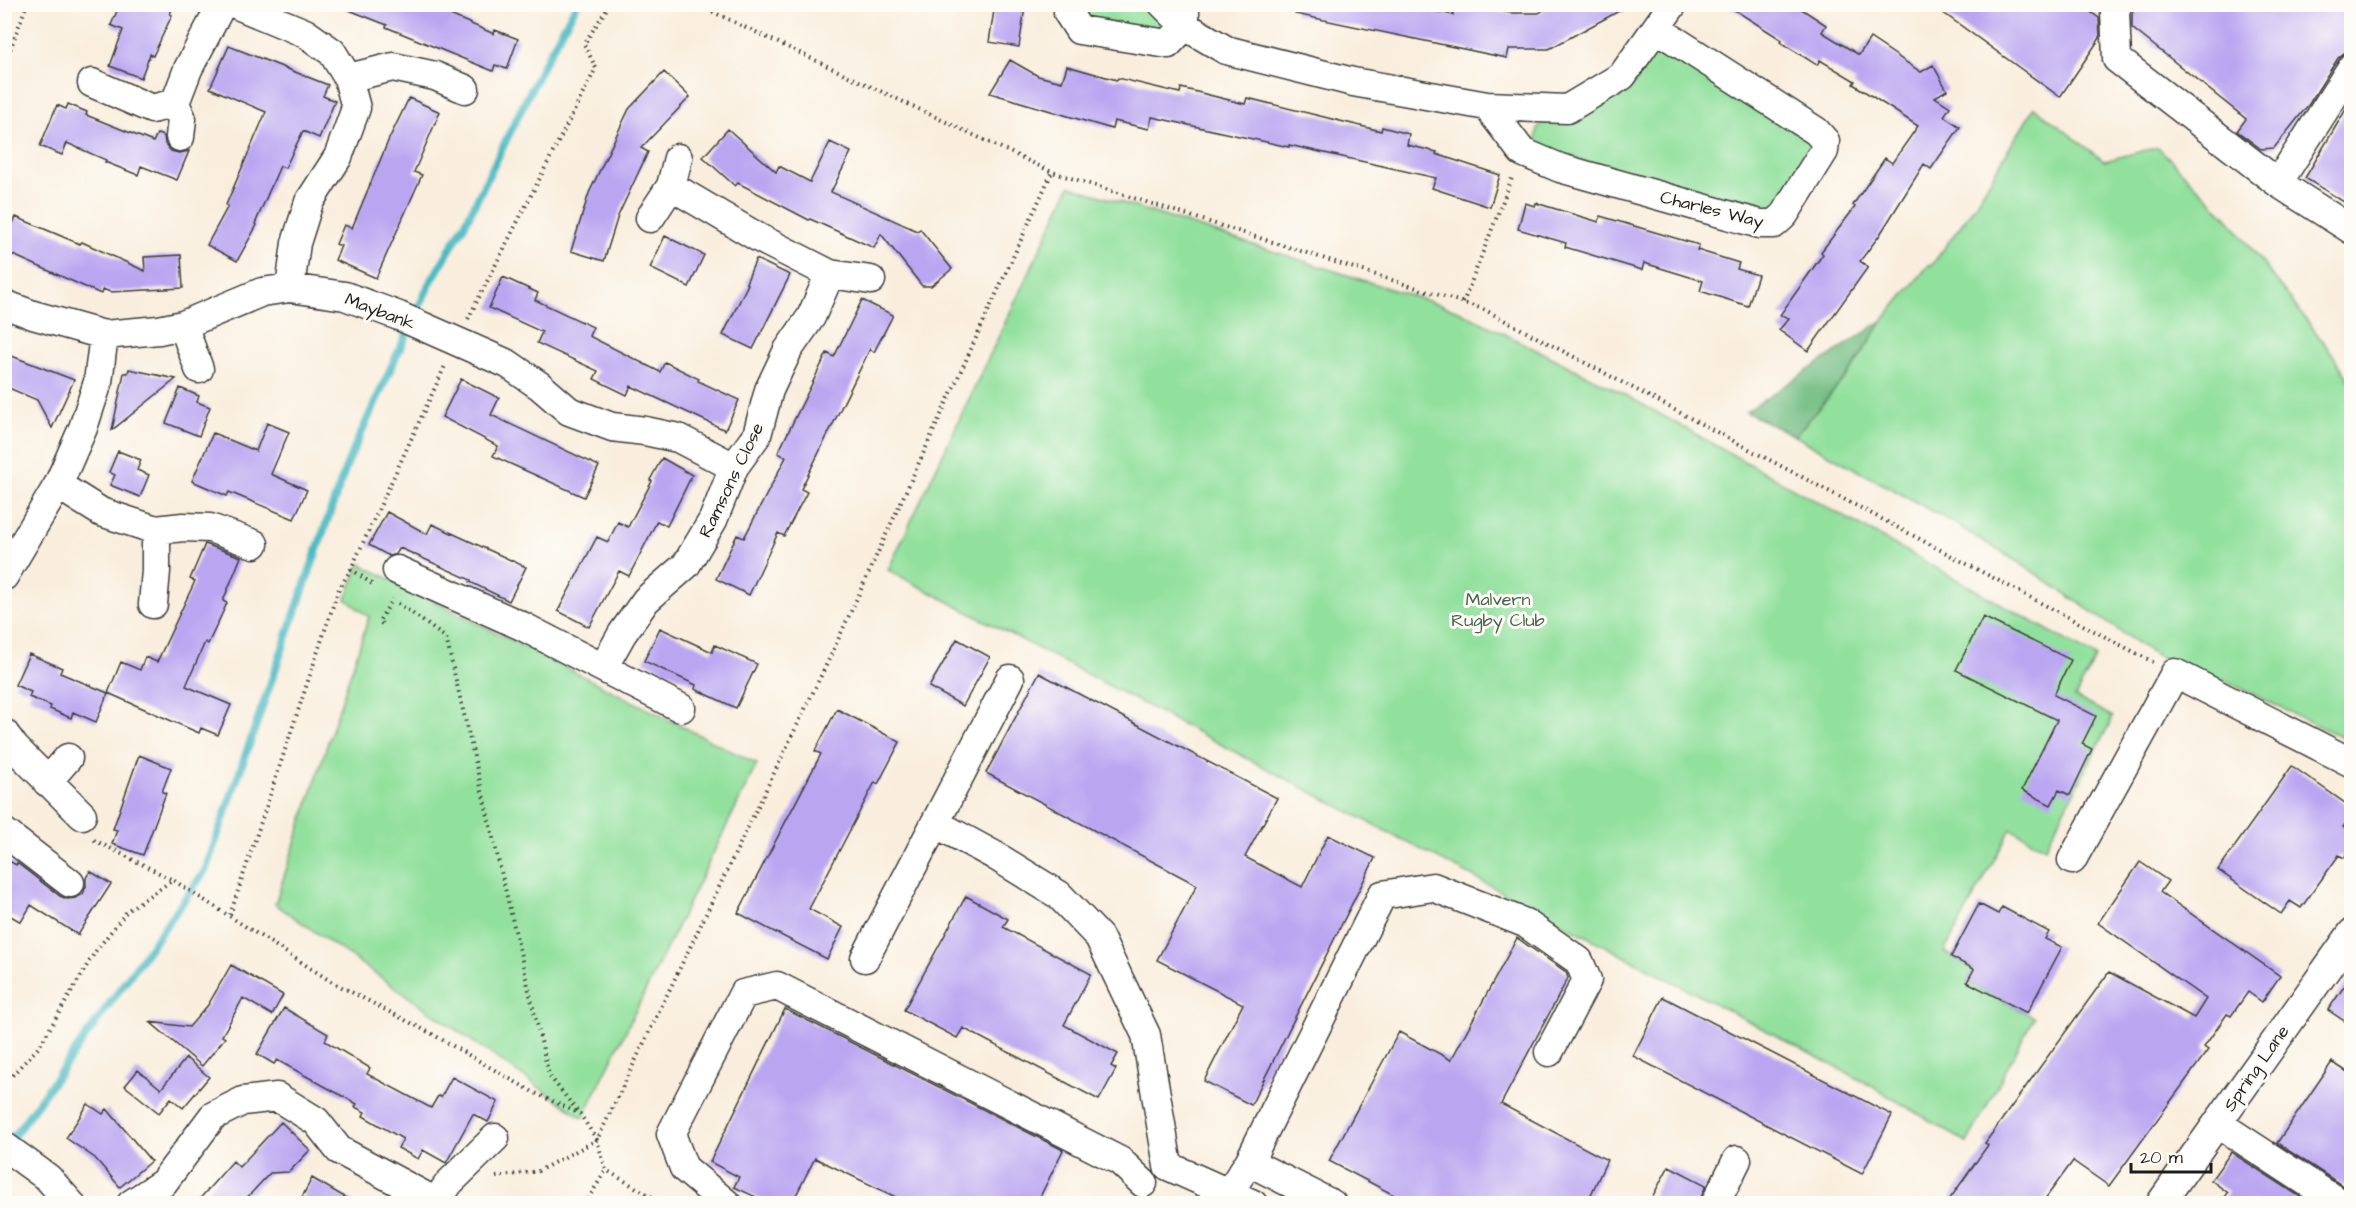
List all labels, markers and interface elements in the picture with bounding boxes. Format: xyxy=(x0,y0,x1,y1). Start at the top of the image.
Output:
street label: Charles Way xyxy=(1657,185,1766,235)
street label: Maybank xyxy=(341,287,418,337)
street label: Ramsons Close xyxy=(693,418,770,542)
park label: Malvern Rugby Club xyxy=(1451,587,1545,634)
street label: Spring Lane xyxy=(2217,1020,2296,1117)
scale bar xyxy=(2131,1136,2210,1174)
text: 20 m xyxy=(2140,1145,2183,1170)

